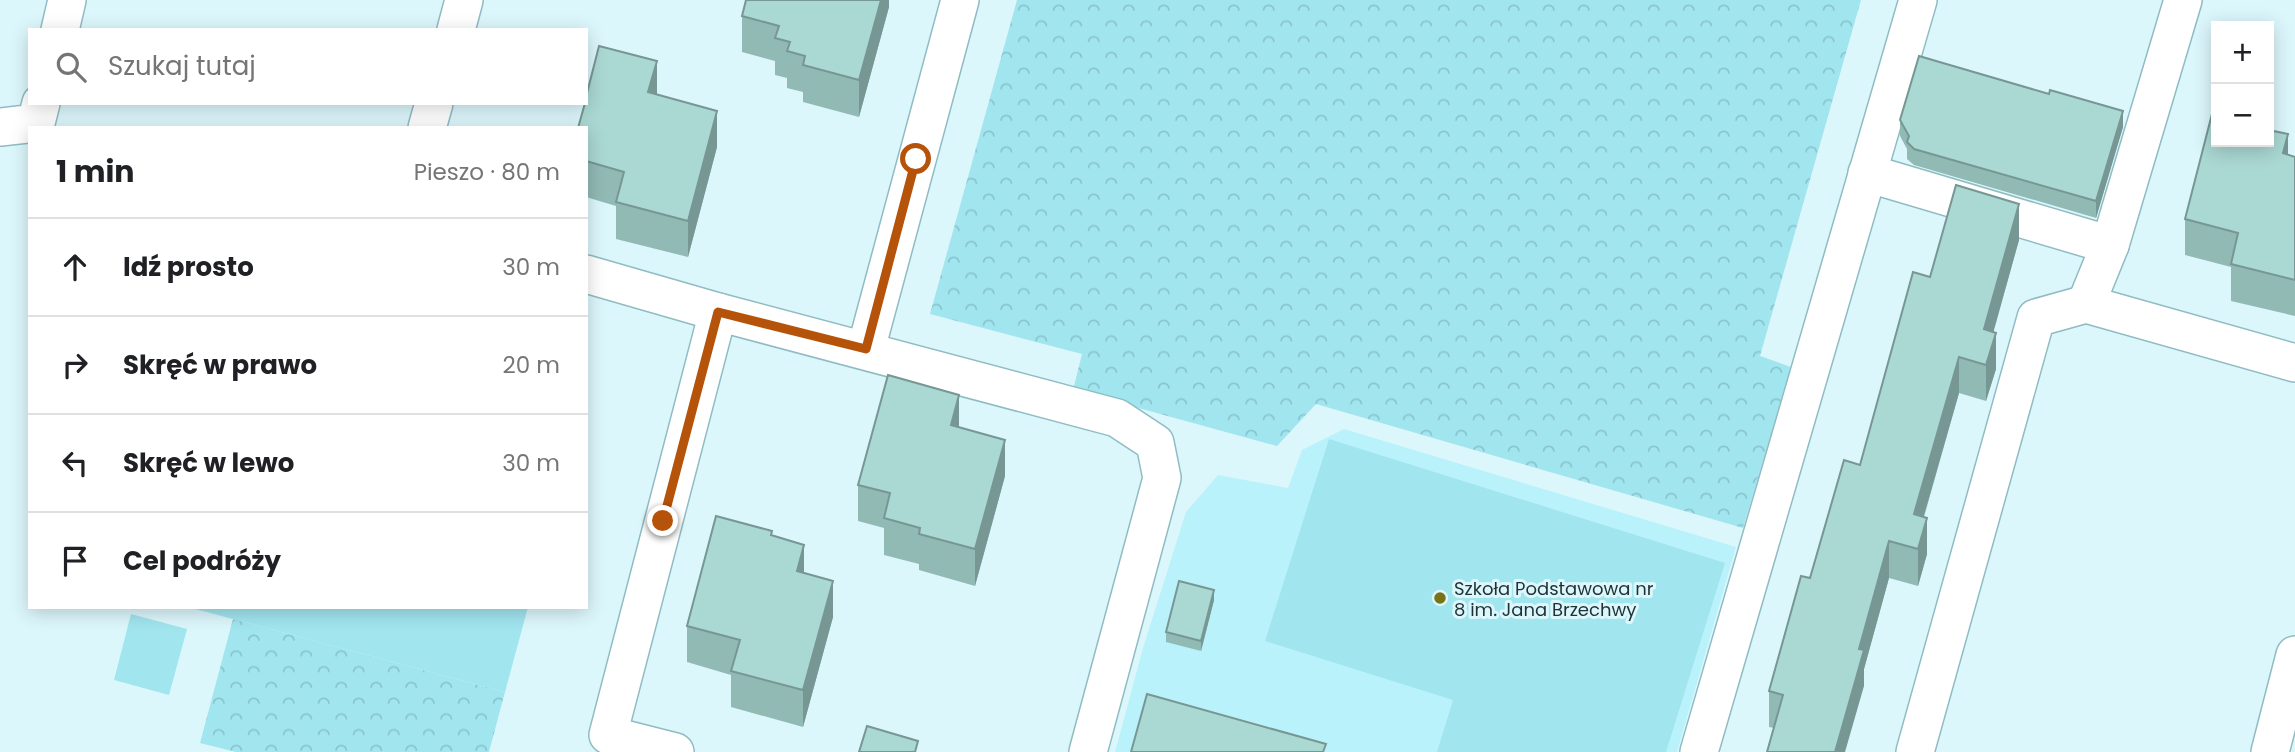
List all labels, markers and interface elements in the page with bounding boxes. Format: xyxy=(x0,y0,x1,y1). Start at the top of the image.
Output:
map controls xyxy=(2211,21,2274,147)
button: + xyxy=(2211,21,2274,84)
search box xyxy=(28,28,588,105)
icon: search xyxy=(52,48,90,86)
text: Szukaj tutaj xyxy=(108,48,256,84)
button: − xyxy=(2211,84,2274,147)
route start xyxy=(900,143,931,174)
text: 1 min xyxy=(56,150,134,193)
text: Pieszo · 80 m xyxy=(414,156,560,188)
icon: ahead xyxy=(56,248,94,286)
text: Idź prosto xyxy=(123,249,254,285)
text: 30 m xyxy=(502,251,560,283)
icon: right xyxy=(56,346,94,384)
text: Skręć w prawo xyxy=(123,347,317,383)
text: 20 m xyxy=(502,349,560,381)
icon: left xyxy=(56,444,94,482)
text: Skręć w lewo xyxy=(123,445,294,481)
text: 30 m xyxy=(502,447,560,479)
route end xyxy=(647,505,678,536)
icon: arrive xyxy=(56,542,94,580)
text: Cel podróży xyxy=(123,543,281,579)
place label: Szkoła Podstawowa nr 8 im. Jana Brzechwy xyxy=(1454,576,1654,622)
marker: Szkoła Podstawowa nr 8 im. Jana Brzechwy xyxy=(1432,590,1448,606)

